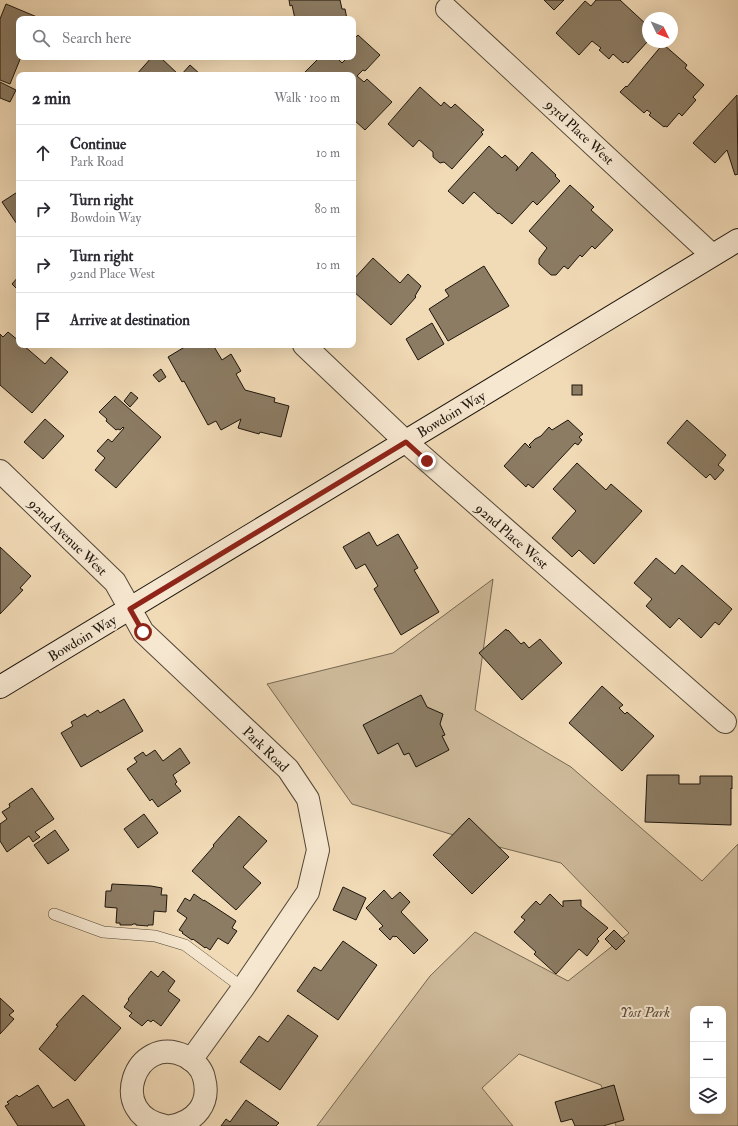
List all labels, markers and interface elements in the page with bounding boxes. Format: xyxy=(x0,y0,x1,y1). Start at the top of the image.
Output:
north arrow xyxy=(642,12,678,48)
search box xyxy=(16,16,356,60)
icon: search xyxy=(30,27,52,49)
text: Search here xyxy=(62,29,131,48)
text: 2 min xyxy=(32,88,71,109)
text: Walk · 100 m xyxy=(274,90,340,106)
street label: 93rd Place West xyxy=(541,96,618,169)
text: Continue xyxy=(70,135,126,154)
icon: ahead xyxy=(32,142,54,164)
text: 10 m xyxy=(316,145,340,161)
text: Park Road xyxy=(70,154,124,170)
text: Turn right xyxy=(70,191,133,210)
icon: right xyxy=(32,198,54,220)
text: 80 m xyxy=(314,201,340,217)
text: Bowdoin Way xyxy=(70,210,141,226)
text: Turn right xyxy=(70,247,133,266)
icon: right xyxy=(32,254,54,276)
text: 10 m xyxy=(316,257,340,273)
text: 92nd Place West xyxy=(70,266,155,282)
icon: arrive xyxy=(32,310,54,332)
text: Arrive at destination xyxy=(70,311,190,330)
street label: Bowdoin Way xyxy=(414,387,490,442)
route end xyxy=(418,452,436,470)
street label: 92nd Avenue West xyxy=(24,495,111,580)
street label: 92nd Place West xyxy=(471,499,552,573)
street label: Bowdoin Way xyxy=(45,611,121,666)
route start xyxy=(134,623,152,641)
street label: Park Road xyxy=(239,723,292,776)
park label: Yost Park xyxy=(620,1004,670,1021)
map controls xyxy=(690,1006,726,1114)
button: + xyxy=(690,1006,726,1042)
button: − xyxy=(690,1042,726,1078)
button: layers xyxy=(690,1078,726,1114)

